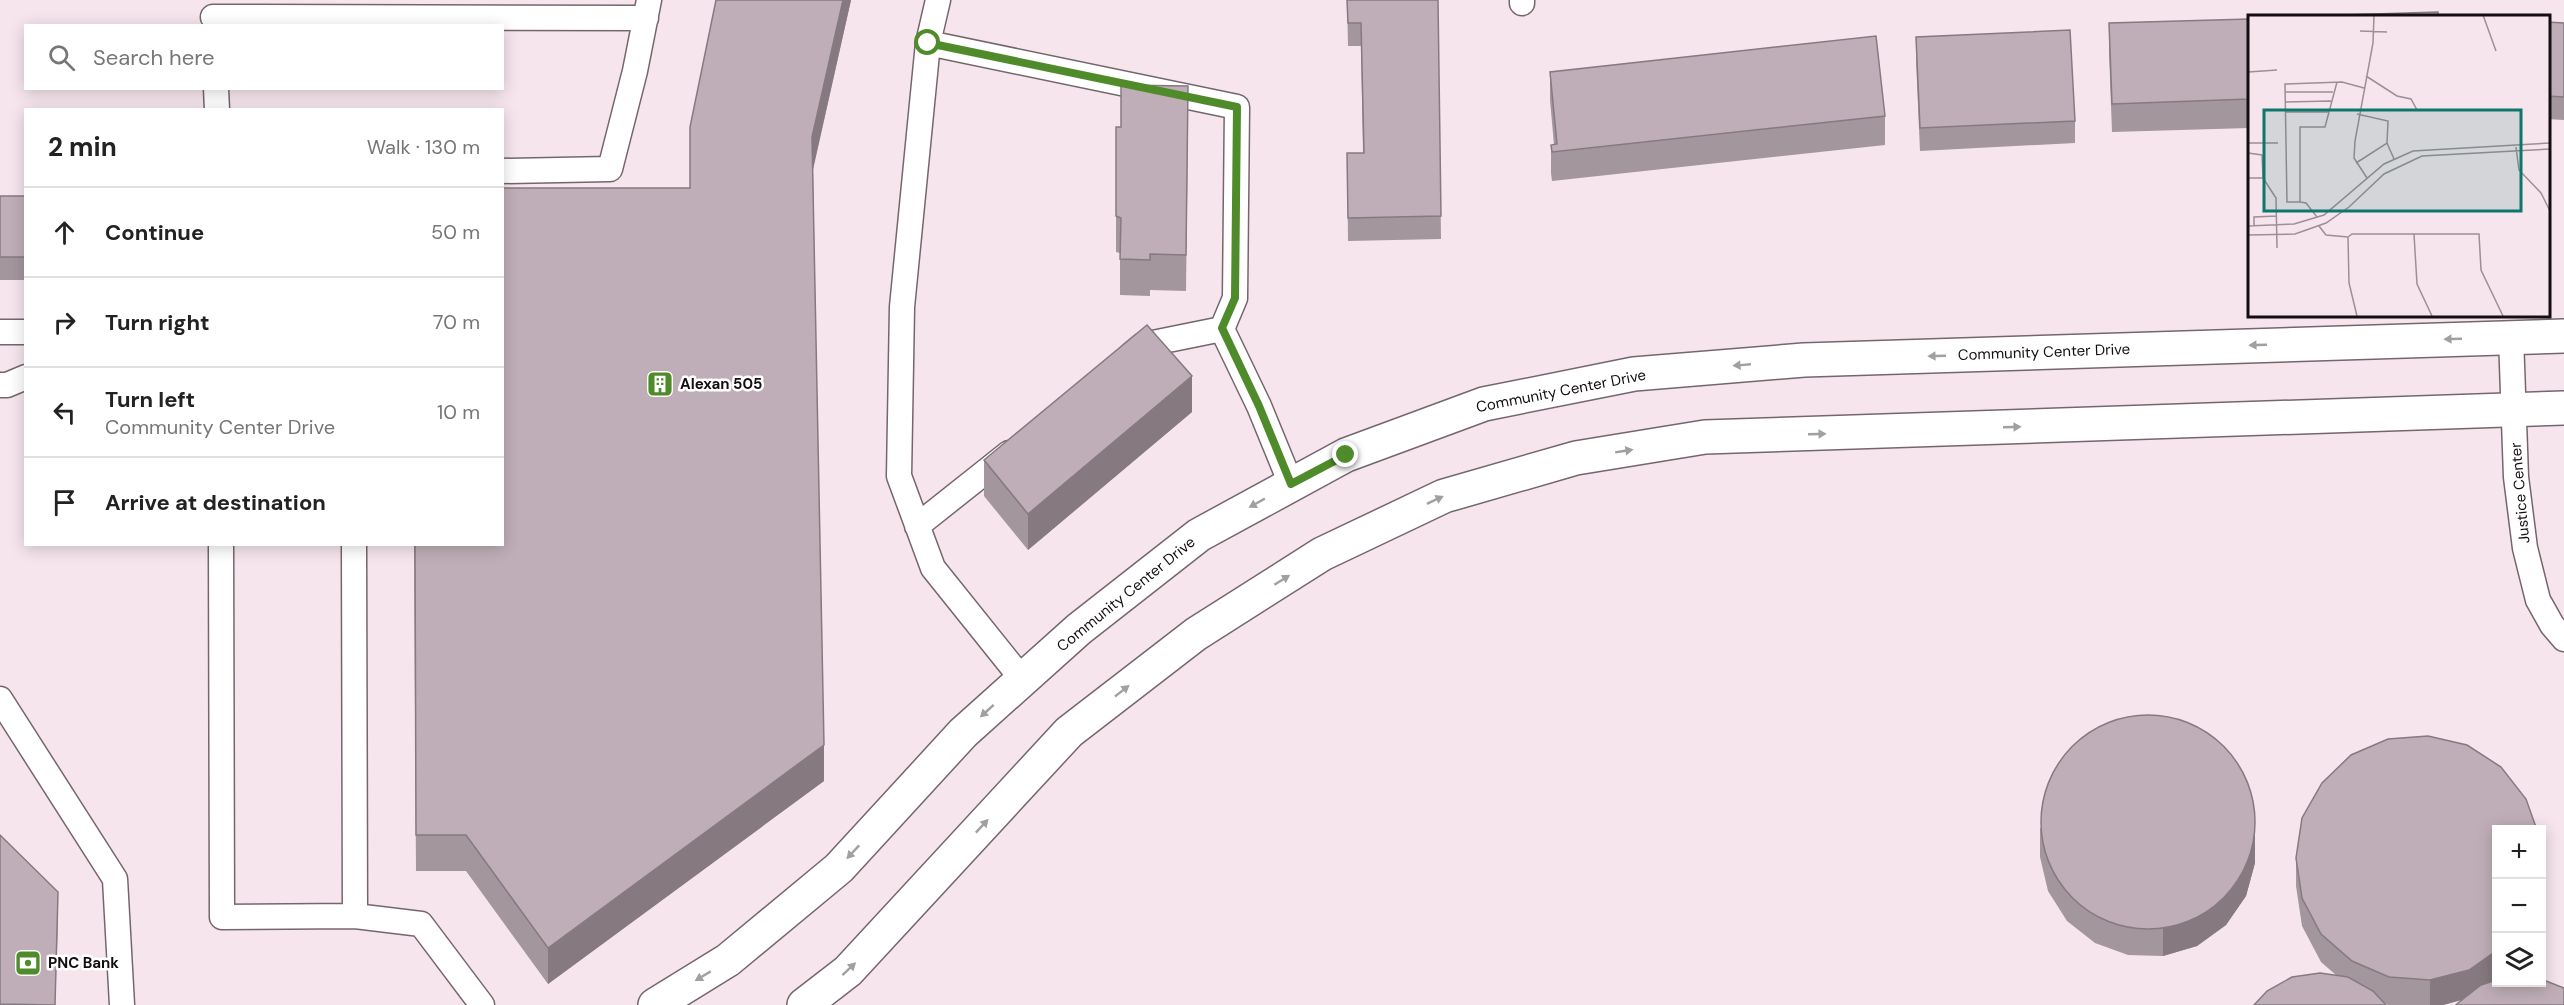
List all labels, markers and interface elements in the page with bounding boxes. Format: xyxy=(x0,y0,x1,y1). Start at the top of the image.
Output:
inset map xyxy=(2248,15,2549,316)
search box xyxy=(24,24,504,90)
route start xyxy=(914,29,940,55)
icon: search xyxy=(45,41,78,74)
text: Search here xyxy=(93,43,214,72)
text: 2 min xyxy=(48,130,117,164)
text: Walk · 130 m xyxy=(367,134,480,160)
icon: ahead xyxy=(48,216,81,249)
text: Continue xyxy=(105,218,204,247)
text: 50 m xyxy=(431,219,480,245)
icon: right xyxy=(48,306,81,339)
text: Turn right xyxy=(105,308,210,337)
text: 70 m xyxy=(433,309,480,335)
one-way arrow xyxy=(2443,334,2462,344)
street label: Community Center Drive xyxy=(1957,339,2131,365)
one-way arrow xyxy=(2248,341,2267,350)
one-way arrow xyxy=(1928,351,1947,360)
one-way arrow xyxy=(1733,360,1752,370)
street label: Community Center Drive xyxy=(1474,365,1648,417)
building icon: Alexan 505 xyxy=(645,369,675,399)
place label: Alexan 505 xyxy=(680,374,762,394)
text: Turn left xyxy=(105,385,195,414)
icon: left xyxy=(48,396,81,429)
text: 10 m xyxy=(437,399,480,425)
text: Community Center Drive xyxy=(105,414,335,440)
one-way arrow xyxy=(2003,422,2022,431)
one-way arrow xyxy=(1808,429,1827,438)
route end xyxy=(1332,441,1358,467)
street label: Justice Center xyxy=(2506,441,2534,544)
one-way arrow xyxy=(1614,446,1633,455)
icon: arrive xyxy=(48,486,81,519)
text: Arrive at destination xyxy=(105,488,326,517)
one-way arrow xyxy=(1427,496,1444,505)
one-way arrow xyxy=(1249,498,1266,508)
street label: Community Center Drive xyxy=(1053,532,1199,656)
one-way arrow xyxy=(1274,574,1290,585)
one-way arrow xyxy=(1114,685,1130,697)
one-way arrow xyxy=(980,704,995,718)
one-way arrow xyxy=(975,819,988,834)
map controls xyxy=(2492,825,2546,987)
button: + xyxy=(2492,825,2546,879)
one-way arrow xyxy=(847,844,860,859)
button: − xyxy=(2492,879,2546,933)
button: layers xyxy=(2492,933,2546,987)
bank icon: PNC Bank xyxy=(13,948,43,978)
place label: PNC Bank xyxy=(48,953,119,973)
one-way arrow xyxy=(842,962,857,976)
one-way arrow xyxy=(695,970,711,981)

